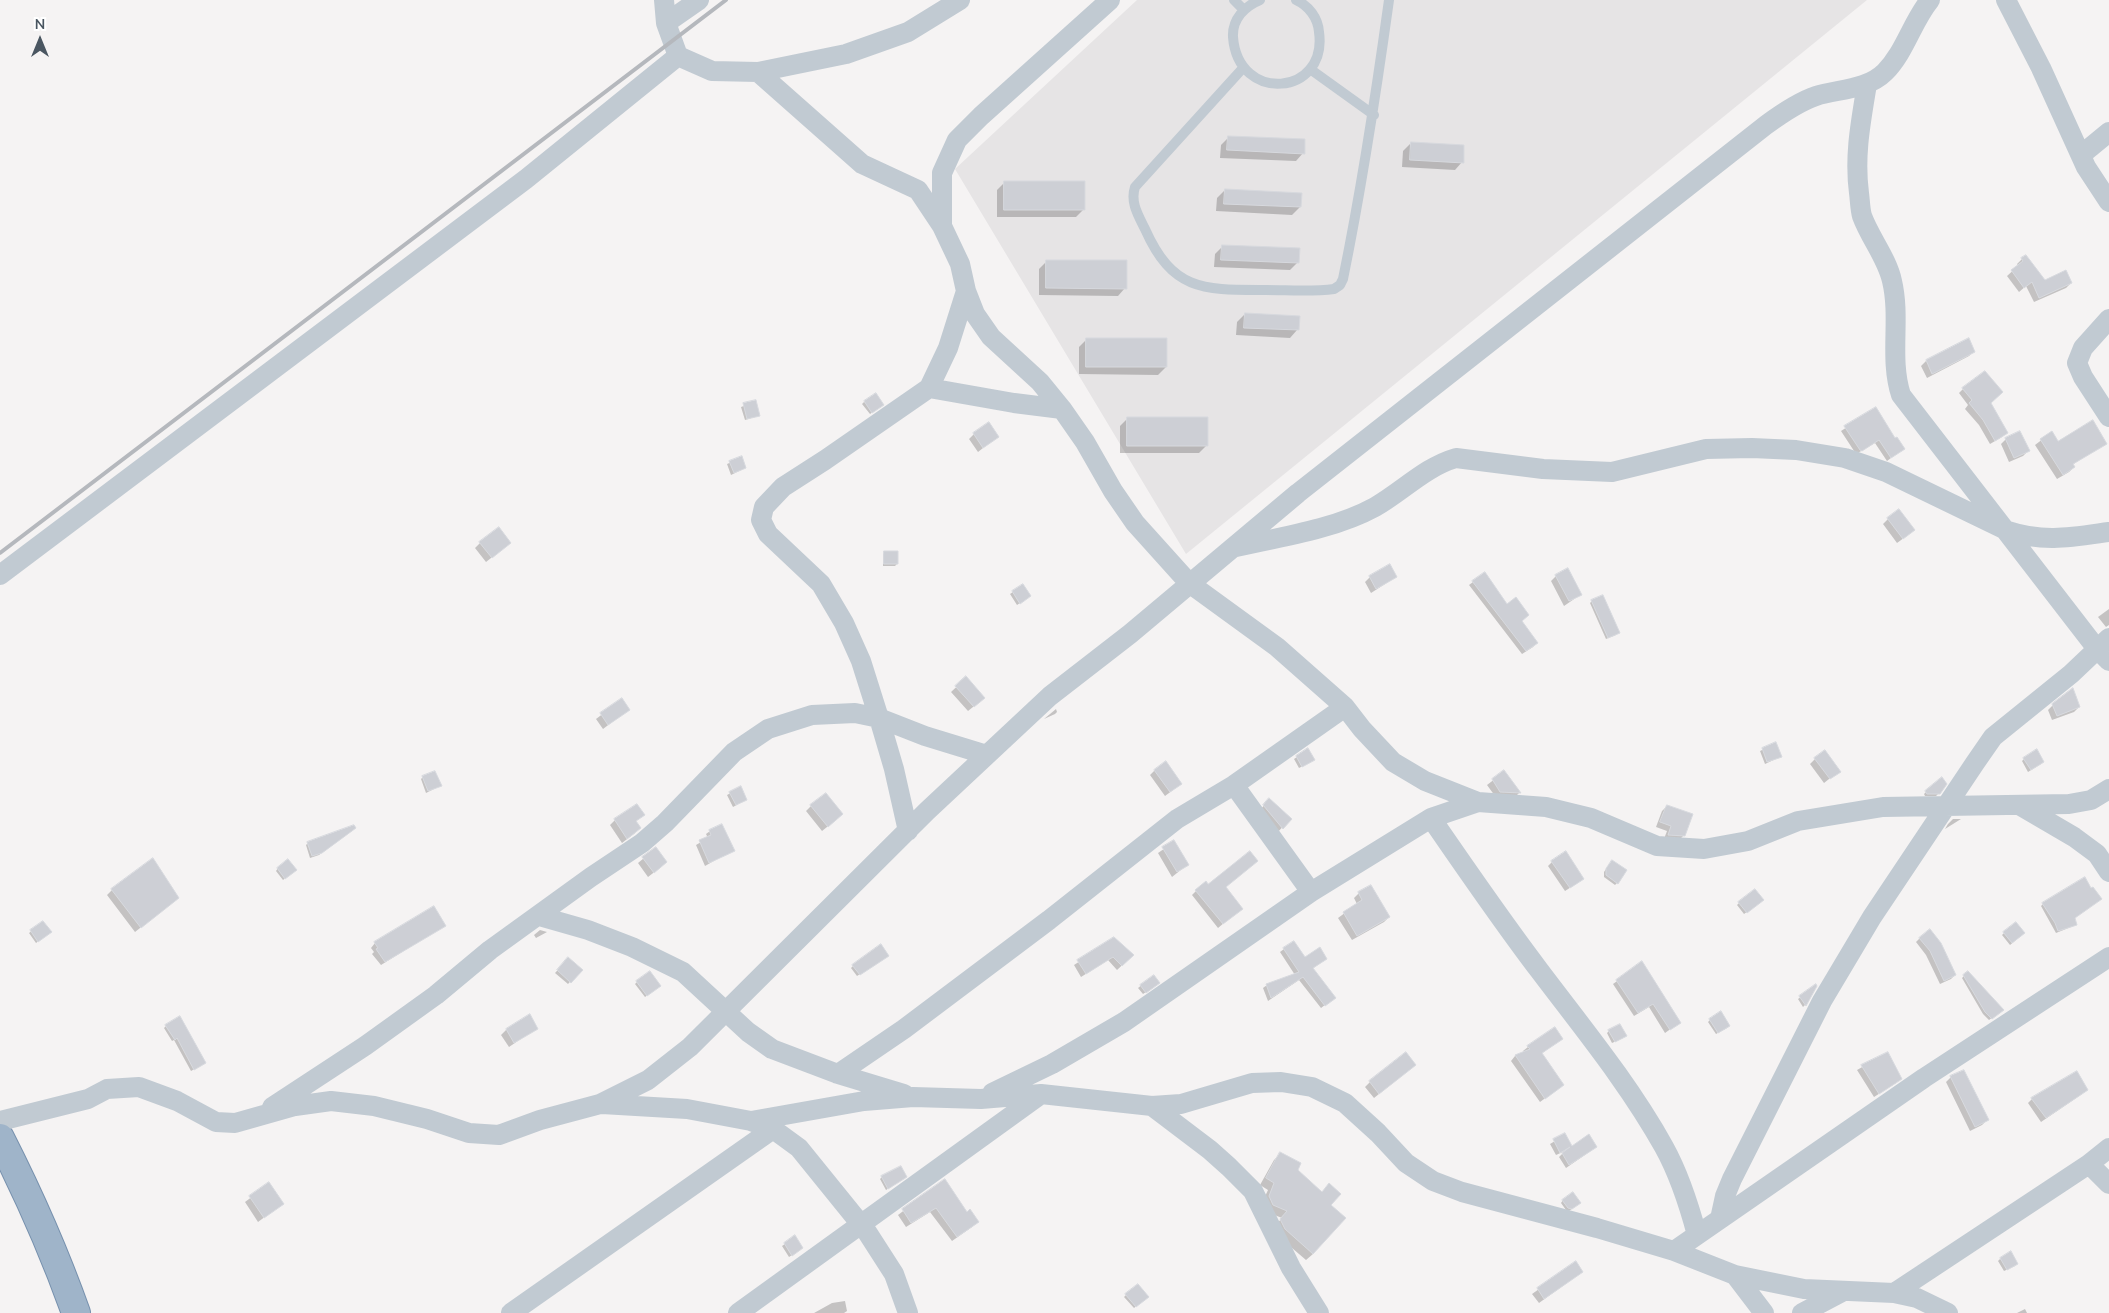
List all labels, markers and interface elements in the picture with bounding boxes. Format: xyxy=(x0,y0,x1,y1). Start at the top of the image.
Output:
north arrow xyxy=(15,15,65,65)
text: N xyxy=(35,15,45,34)

